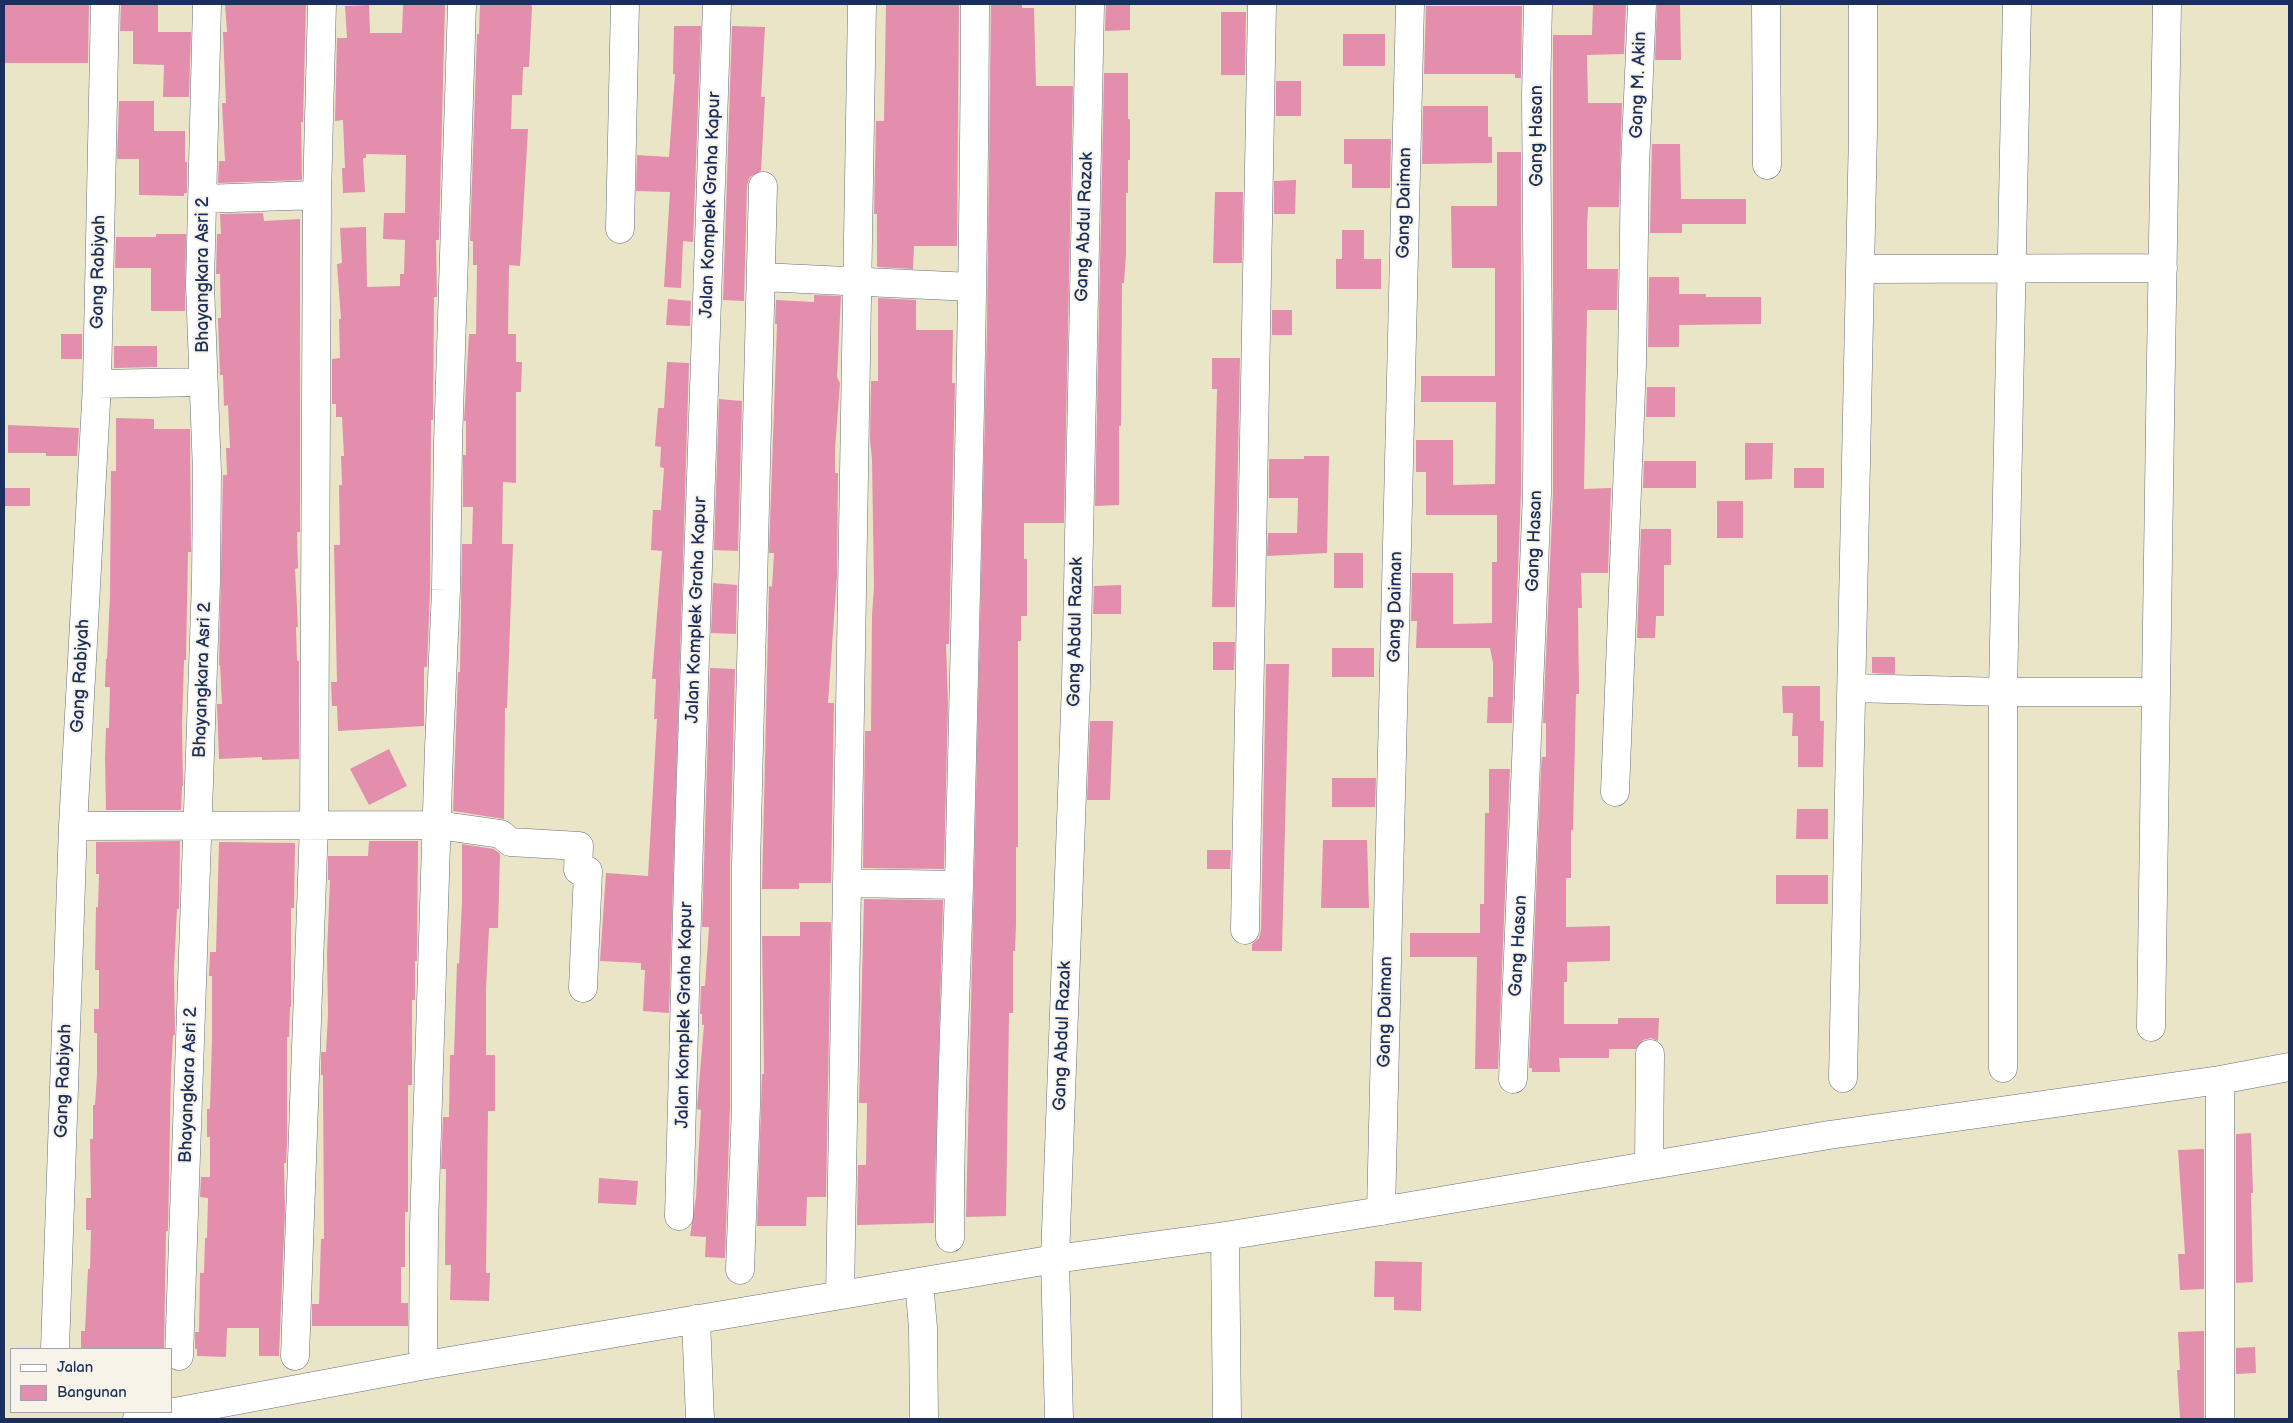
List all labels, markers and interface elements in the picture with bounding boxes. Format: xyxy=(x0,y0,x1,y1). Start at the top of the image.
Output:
street label: Gang M. Akin xyxy=(1626,31,1652,139)
street label: Gang Hasan xyxy=(1526,85,1548,187)
street label: Jalan Komplek Graha Kapur xyxy=(696,91,726,319)
street label: Gang Daiman xyxy=(1393,147,1417,259)
street label: Gang Abdul Razak xyxy=(1072,152,1098,302)
street label: Bhayangkara Asri 2 xyxy=(192,197,214,353)
street label: Gang Rabiyah xyxy=(87,215,111,329)
street label: Gang Hasan xyxy=(1522,490,1548,592)
street label: Jalan Komplek Graha Kapur xyxy=(682,496,712,724)
street label: Gang Daiman xyxy=(1384,551,1408,663)
street label: Gang Abdul Razak xyxy=(1064,557,1088,707)
street label: Bhayangkara Asri 2 xyxy=(189,602,217,758)
street label: Gang Rabiyah xyxy=(67,618,95,734)
street label: Gang Hasan xyxy=(1506,895,1532,997)
street label: Jalan Komplek Graha Kapur xyxy=(672,901,698,1129)
street label: Gang Daiman xyxy=(1374,956,1398,1068)
street label: Gang Abdul Razak xyxy=(1050,961,1076,1111)
street label: Bhayangkara Asri 2 xyxy=(175,1007,203,1163)
street label: Gang Rabiyah xyxy=(51,1024,77,1138)
legend xyxy=(10,1348,172,1413)
text: Jalan xyxy=(57,1358,93,1377)
text: Bangunan xyxy=(57,1383,127,1402)

